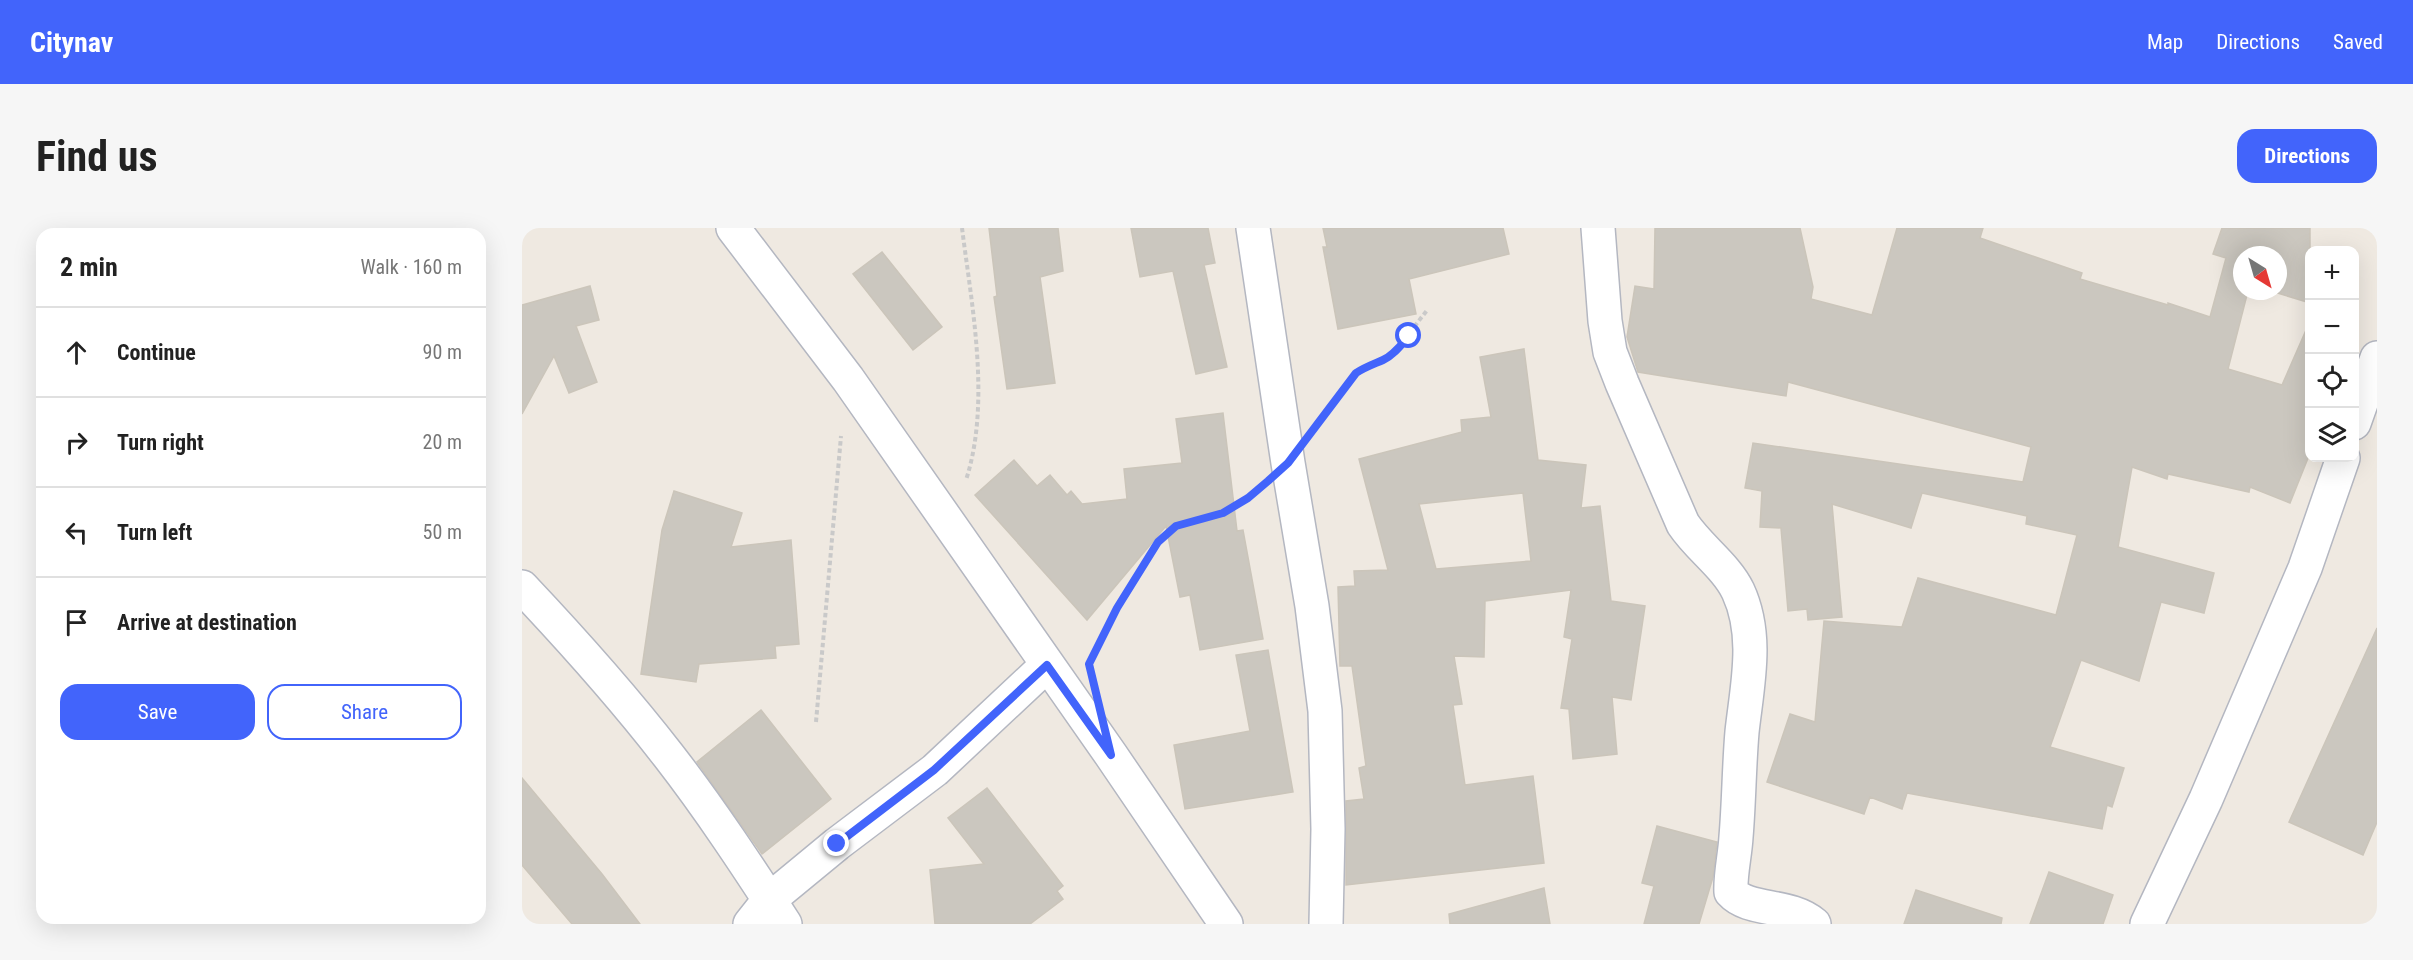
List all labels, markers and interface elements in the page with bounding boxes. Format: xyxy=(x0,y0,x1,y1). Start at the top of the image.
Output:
text: Citynav xyxy=(30,26,113,59)
text: Map xyxy=(2147,30,2183,54)
text: Directions xyxy=(2216,30,2300,54)
text: Saved xyxy=(2333,30,2383,54)
button: Directions xyxy=(2237,129,2377,183)
text: Find us xyxy=(36,132,157,181)
north arrow xyxy=(2233,246,2287,300)
map controls xyxy=(2305,246,2359,462)
button: + xyxy=(2305,246,2359,300)
text: 2 min xyxy=(60,252,118,282)
text: Walk · 160 m xyxy=(361,255,462,279)
button: − xyxy=(2305,300,2359,354)
route start xyxy=(1395,322,1421,348)
icon: ahead xyxy=(60,336,93,369)
text: Continue xyxy=(117,340,196,365)
text: 90 m xyxy=(423,340,462,364)
button: locate xyxy=(2305,354,2359,408)
button: layers xyxy=(2305,408,2359,462)
icon: right xyxy=(60,426,93,459)
text: Turn right xyxy=(117,430,204,455)
text: 20 m xyxy=(423,430,462,454)
icon: left xyxy=(60,516,93,549)
text: Turn left xyxy=(117,520,192,545)
text: 50 m xyxy=(423,520,462,544)
icon: arrive xyxy=(60,606,93,639)
text: Arrive at destination xyxy=(117,610,297,635)
button: Save xyxy=(60,684,255,740)
button: Share xyxy=(267,684,462,740)
route end xyxy=(823,830,849,856)

